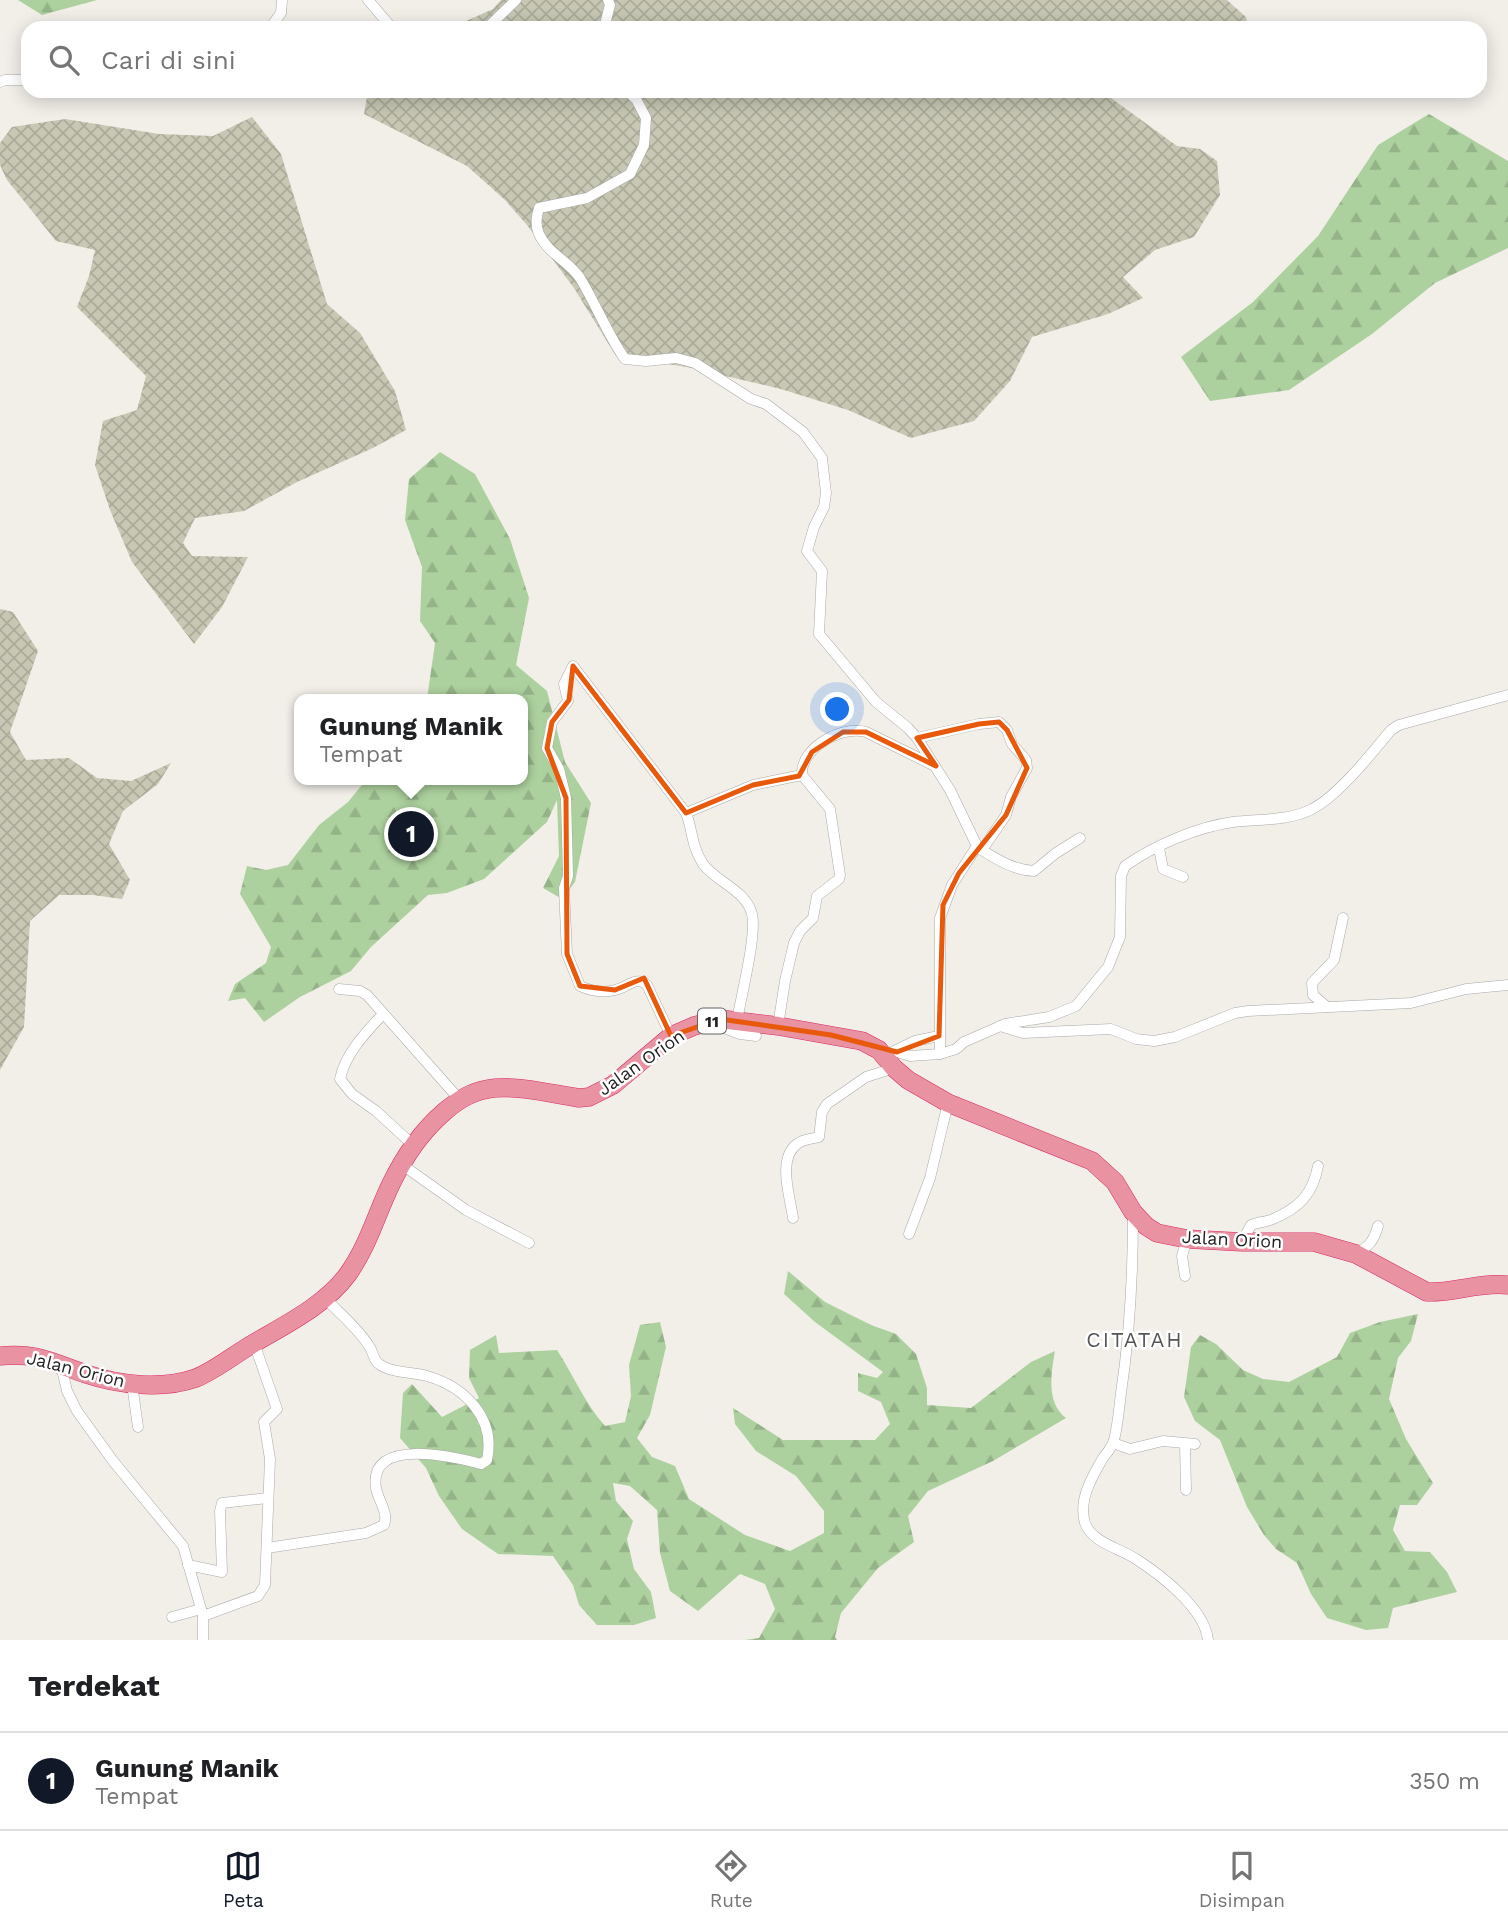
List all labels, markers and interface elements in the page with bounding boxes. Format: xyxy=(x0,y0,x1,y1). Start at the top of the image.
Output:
search box xyxy=(21,21,1487,98)
icon: search xyxy=(45,41,83,79)
text: Cari di sini xyxy=(101,45,236,75)
your location xyxy=(820,692,854,726)
popup xyxy=(294,694,528,785)
text: Gunung Manik xyxy=(319,711,503,741)
text: Tempat xyxy=(319,741,402,768)
pin: 1 xyxy=(388,808,434,860)
road number: 11 xyxy=(698,1009,726,1034)
street label: Jalan Orion xyxy=(594,1025,688,1099)
street label: Jalan Orion xyxy=(1181,1226,1283,1252)
district label: CITATAH xyxy=(1086,1327,1184,1352)
street label: Jalan Orion xyxy=(25,1347,127,1391)
text: Terdekat xyxy=(28,1668,160,1703)
text: Gunung Manik xyxy=(95,1753,279,1783)
text: 1 xyxy=(46,1768,56,1795)
text: 350 m xyxy=(1409,1768,1480,1795)
text: Tempat xyxy=(95,1783,178,1810)
tab: Peta xyxy=(223,1847,264,1912)
tab: Rute xyxy=(710,1847,753,1912)
tab: Disimpan xyxy=(1199,1847,1285,1912)

